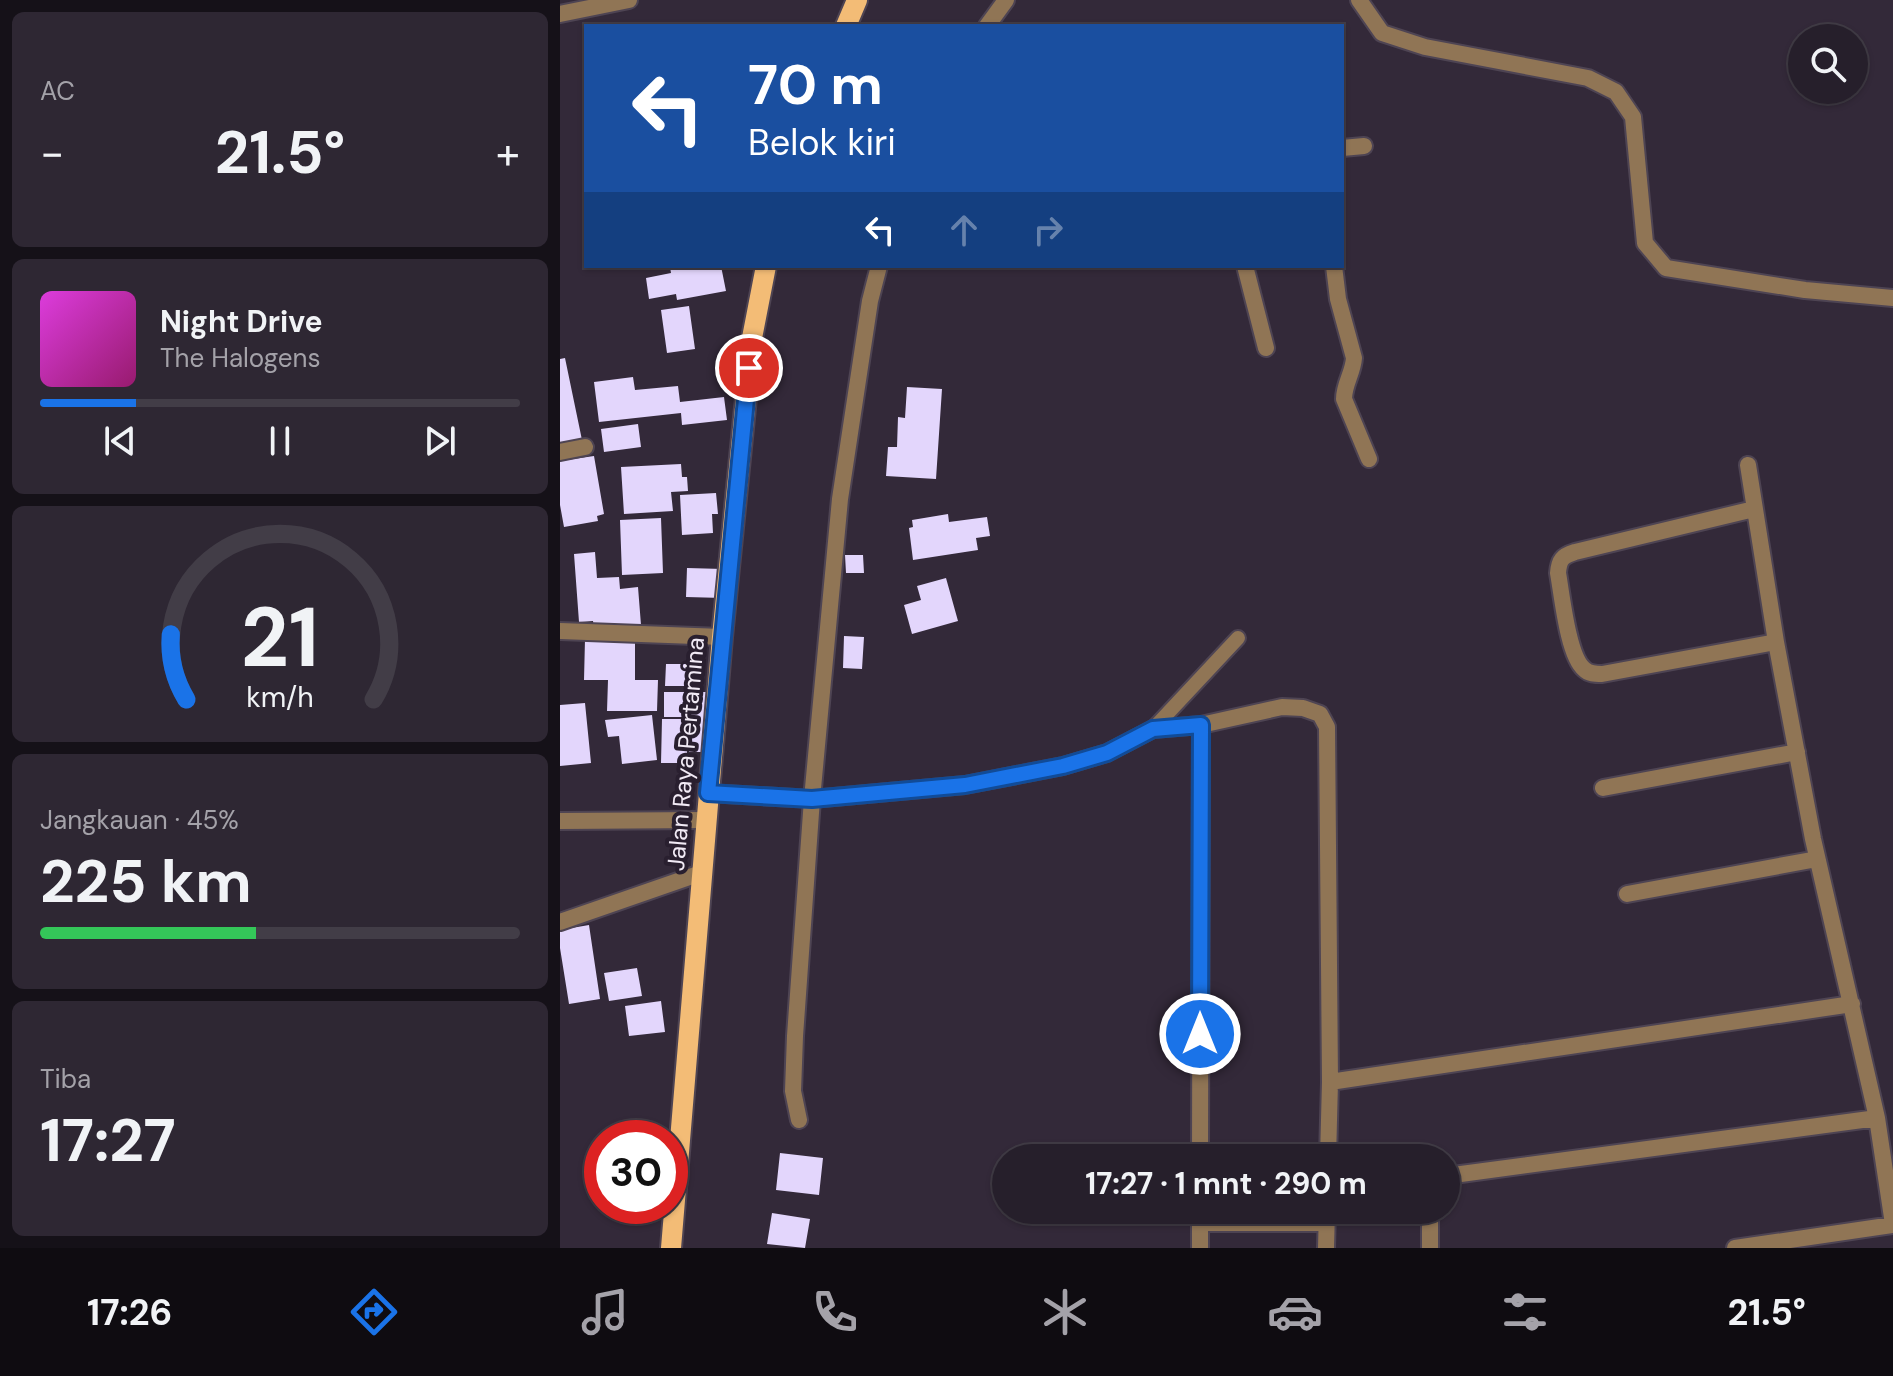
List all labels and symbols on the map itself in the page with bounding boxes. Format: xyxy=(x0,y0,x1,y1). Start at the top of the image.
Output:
pin xyxy=(715,334,783,402)
street label: Jalan Raya Pertamina xyxy=(660,636,711,872)
position arrow xyxy=(1158,992,1242,1076)
speed limit sign: 30 xyxy=(584,1120,688,1224)

